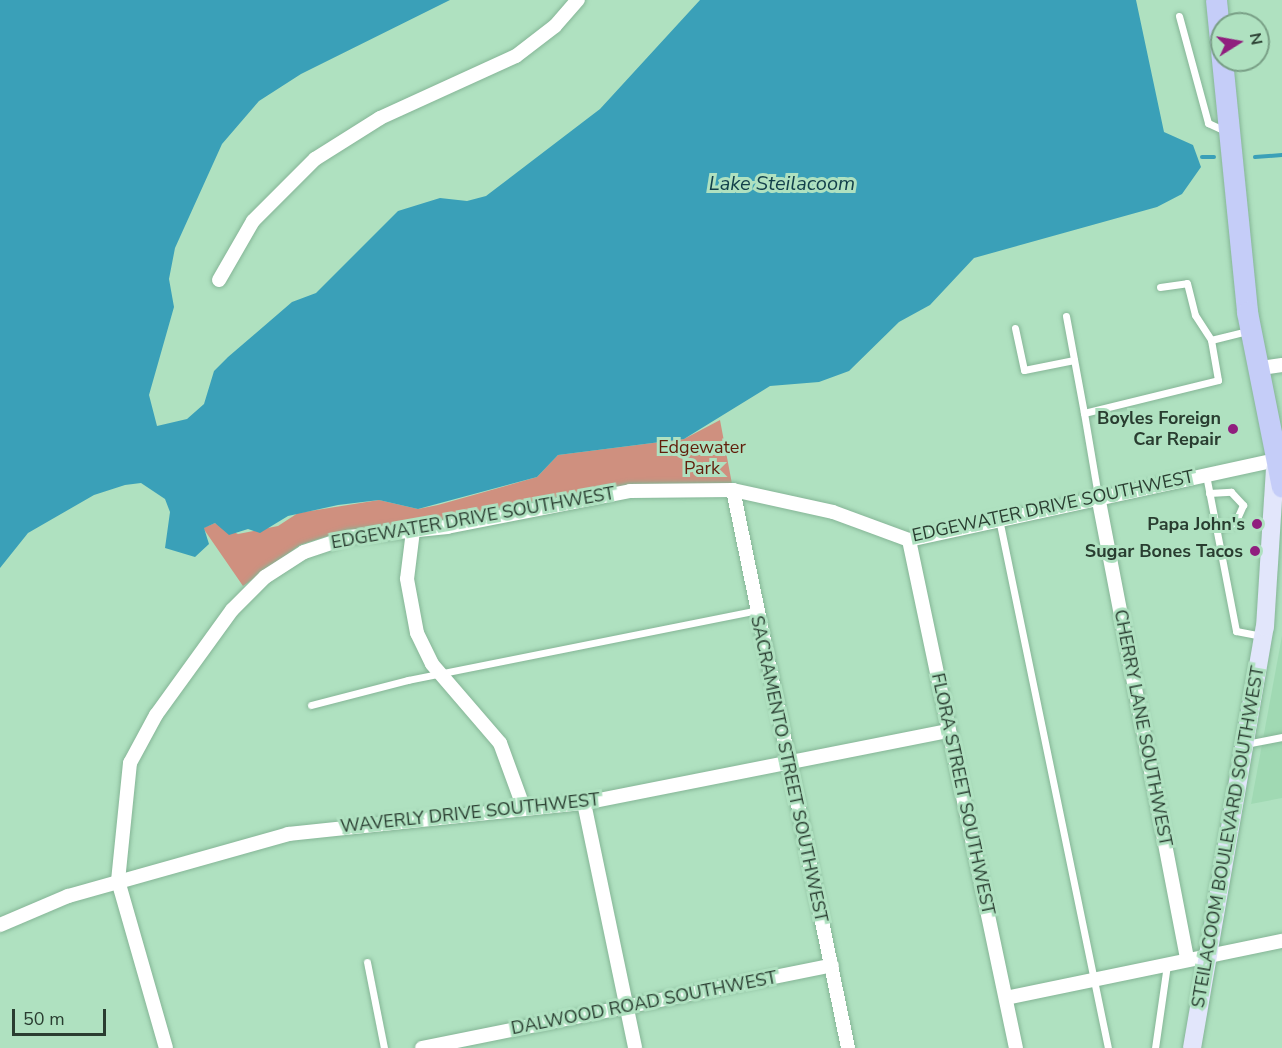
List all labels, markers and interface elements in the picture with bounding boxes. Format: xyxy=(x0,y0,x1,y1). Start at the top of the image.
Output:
north arrow xyxy=(1210,12,1270,72)
text: N xyxy=(1244,31,1268,47)
water label: Lake Steilacoom xyxy=(709,171,855,195)
place label: Boyles Foreign Car Repair xyxy=(1097,408,1221,450)
marker: Boyles Foreign Car Repair xyxy=(1226,422,1240,436)
park label: Edgewater Park xyxy=(658,437,746,480)
street label: EDGEWATER DRIVE SOUTHWEST xyxy=(910,466,1196,546)
street label: EDGEWATER DRIVE SOUTHWEST xyxy=(329,482,617,554)
place label: Papa John's xyxy=(1147,513,1245,535)
marker: Papa John's xyxy=(1250,517,1264,531)
place label: Sugar Bones Tacos xyxy=(1085,540,1243,562)
marker: Sugar Bones Tacos xyxy=(1248,544,1262,558)
street label: CHERRY LANE SOUTHWEST xyxy=(1109,608,1177,848)
street label: SACRAMENTO STREET SOUTHWEST xyxy=(746,614,832,924)
street label: STEILACOOM BOULEVARD SOUTHWEST xyxy=(1187,665,1269,1009)
street label: FLORA STREET SOUTHWEST xyxy=(927,671,999,917)
street label: WAVERLY DRIVE SOUTHWEST xyxy=(339,789,601,837)
street label: DALWOOD ROAD SOUTHWEST xyxy=(509,967,779,1039)
scale bar xyxy=(15,997,110,1035)
text: 50 m xyxy=(23,1007,65,1031)

